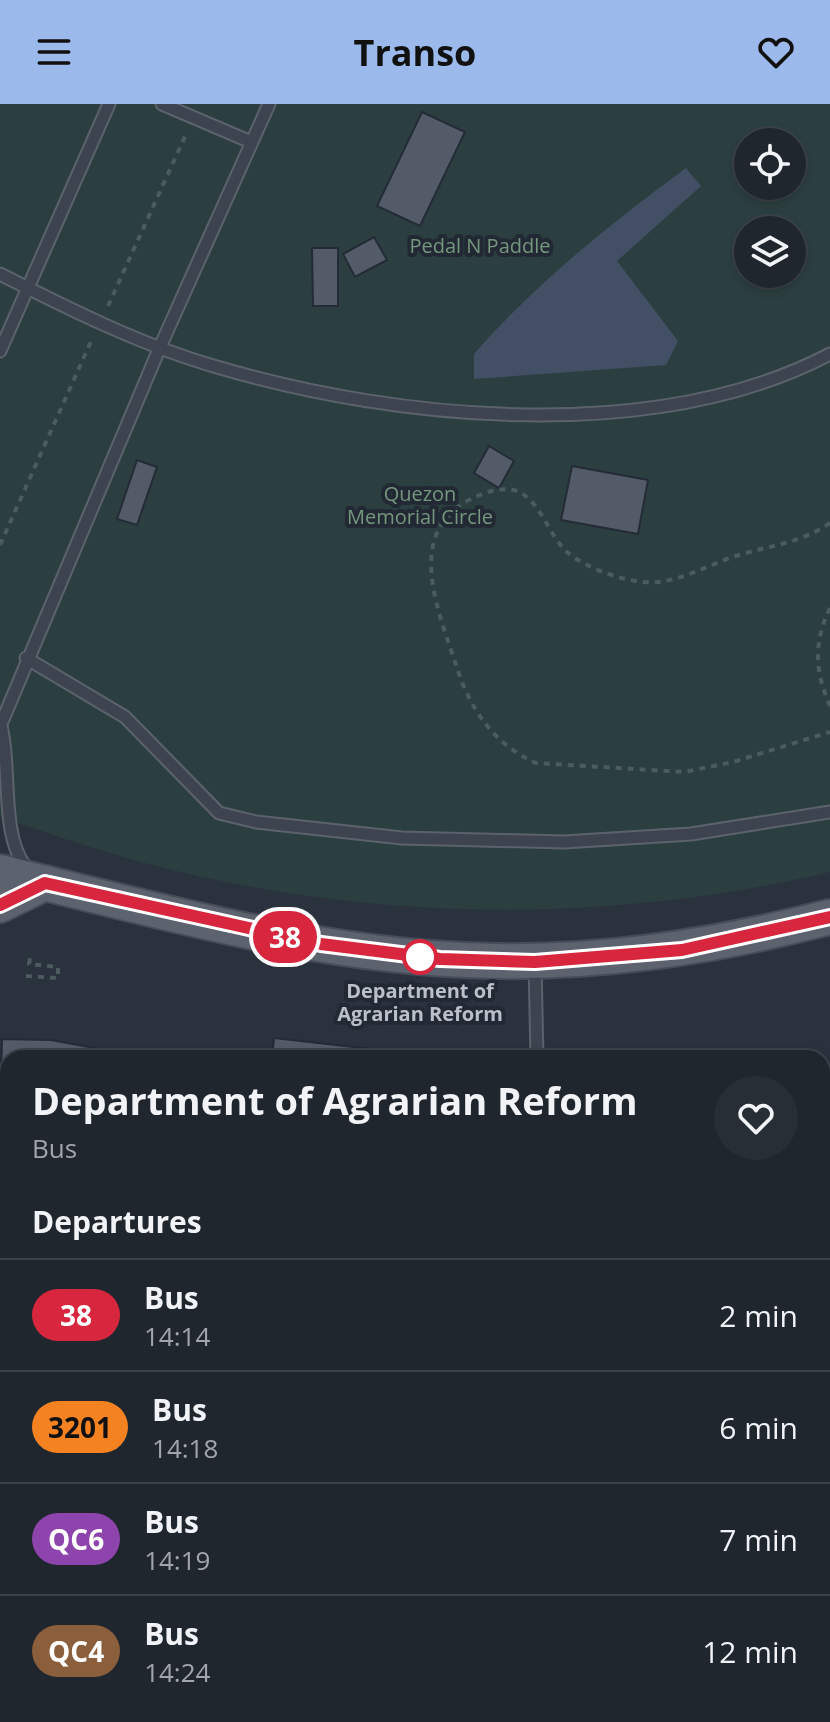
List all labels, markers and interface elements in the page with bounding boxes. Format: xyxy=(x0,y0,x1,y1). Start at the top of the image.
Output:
text: Transo xyxy=(354,28,476,77)
icon: menu xyxy=(32,30,76,74)
icon: heart xyxy=(754,30,798,74)
map controls xyxy=(734,128,806,288)
button: locate xyxy=(734,128,806,200)
button: layers xyxy=(734,216,806,288)
park label: Pedal N Paddle xyxy=(409,232,551,259)
park label: Quezon Memorial Circle xyxy=(347,480,493,530)
line badge: 38 xyxy=(249,911,321,963)
text: 38 xyxy=(269,918,301,956)
marker: Department of Agrarian Reform xyxy=(403,940,437,974)
place label: Department of Agrarian Reform xyxy=(337,977,503,1027)
text: Department of Agrarian Reform xyxy=(32,1074,637,1126)
button: heart xyxy=(714,1076,798,1160)
text: Bus xyxy=(32,1130,77,1166)
text: Departures xyxy=(32,1201,202,1242)
text: Bus xyxy=(144,1277,199,1318)
text: 2 min xyxy=(719,1295,798,1336)
text: 38 xyxy=(60,1296,92,1334)
text: 14:14 xyxy=(144,1318,210,1354)
text: Bus xyxy=(152,1389,207,1430)
text: 6 min xyxy=(719,1407,798,1448)
text: 3201 xyxy=(48,1408,112,1446)
text: 14:18 xyxy=(152,1430,218,1466)
text: Bus xyxy=(144,1501,199,1542)
text: 7 min xyxy=(719,1519,798,1560)
text: QC6 xyxy=(48,1520,104,1558)
text: 14:19 xyxy=(144,1542,210,1578)
text: Bus xyxy=(144,1613,199,1654)
text: 12 min xyxy=(702,1631,798,1672)
text: QC4 xyxy=(48,1632,104,1670)
text: 14:24 xyxy=(144,1654,210,1690)

